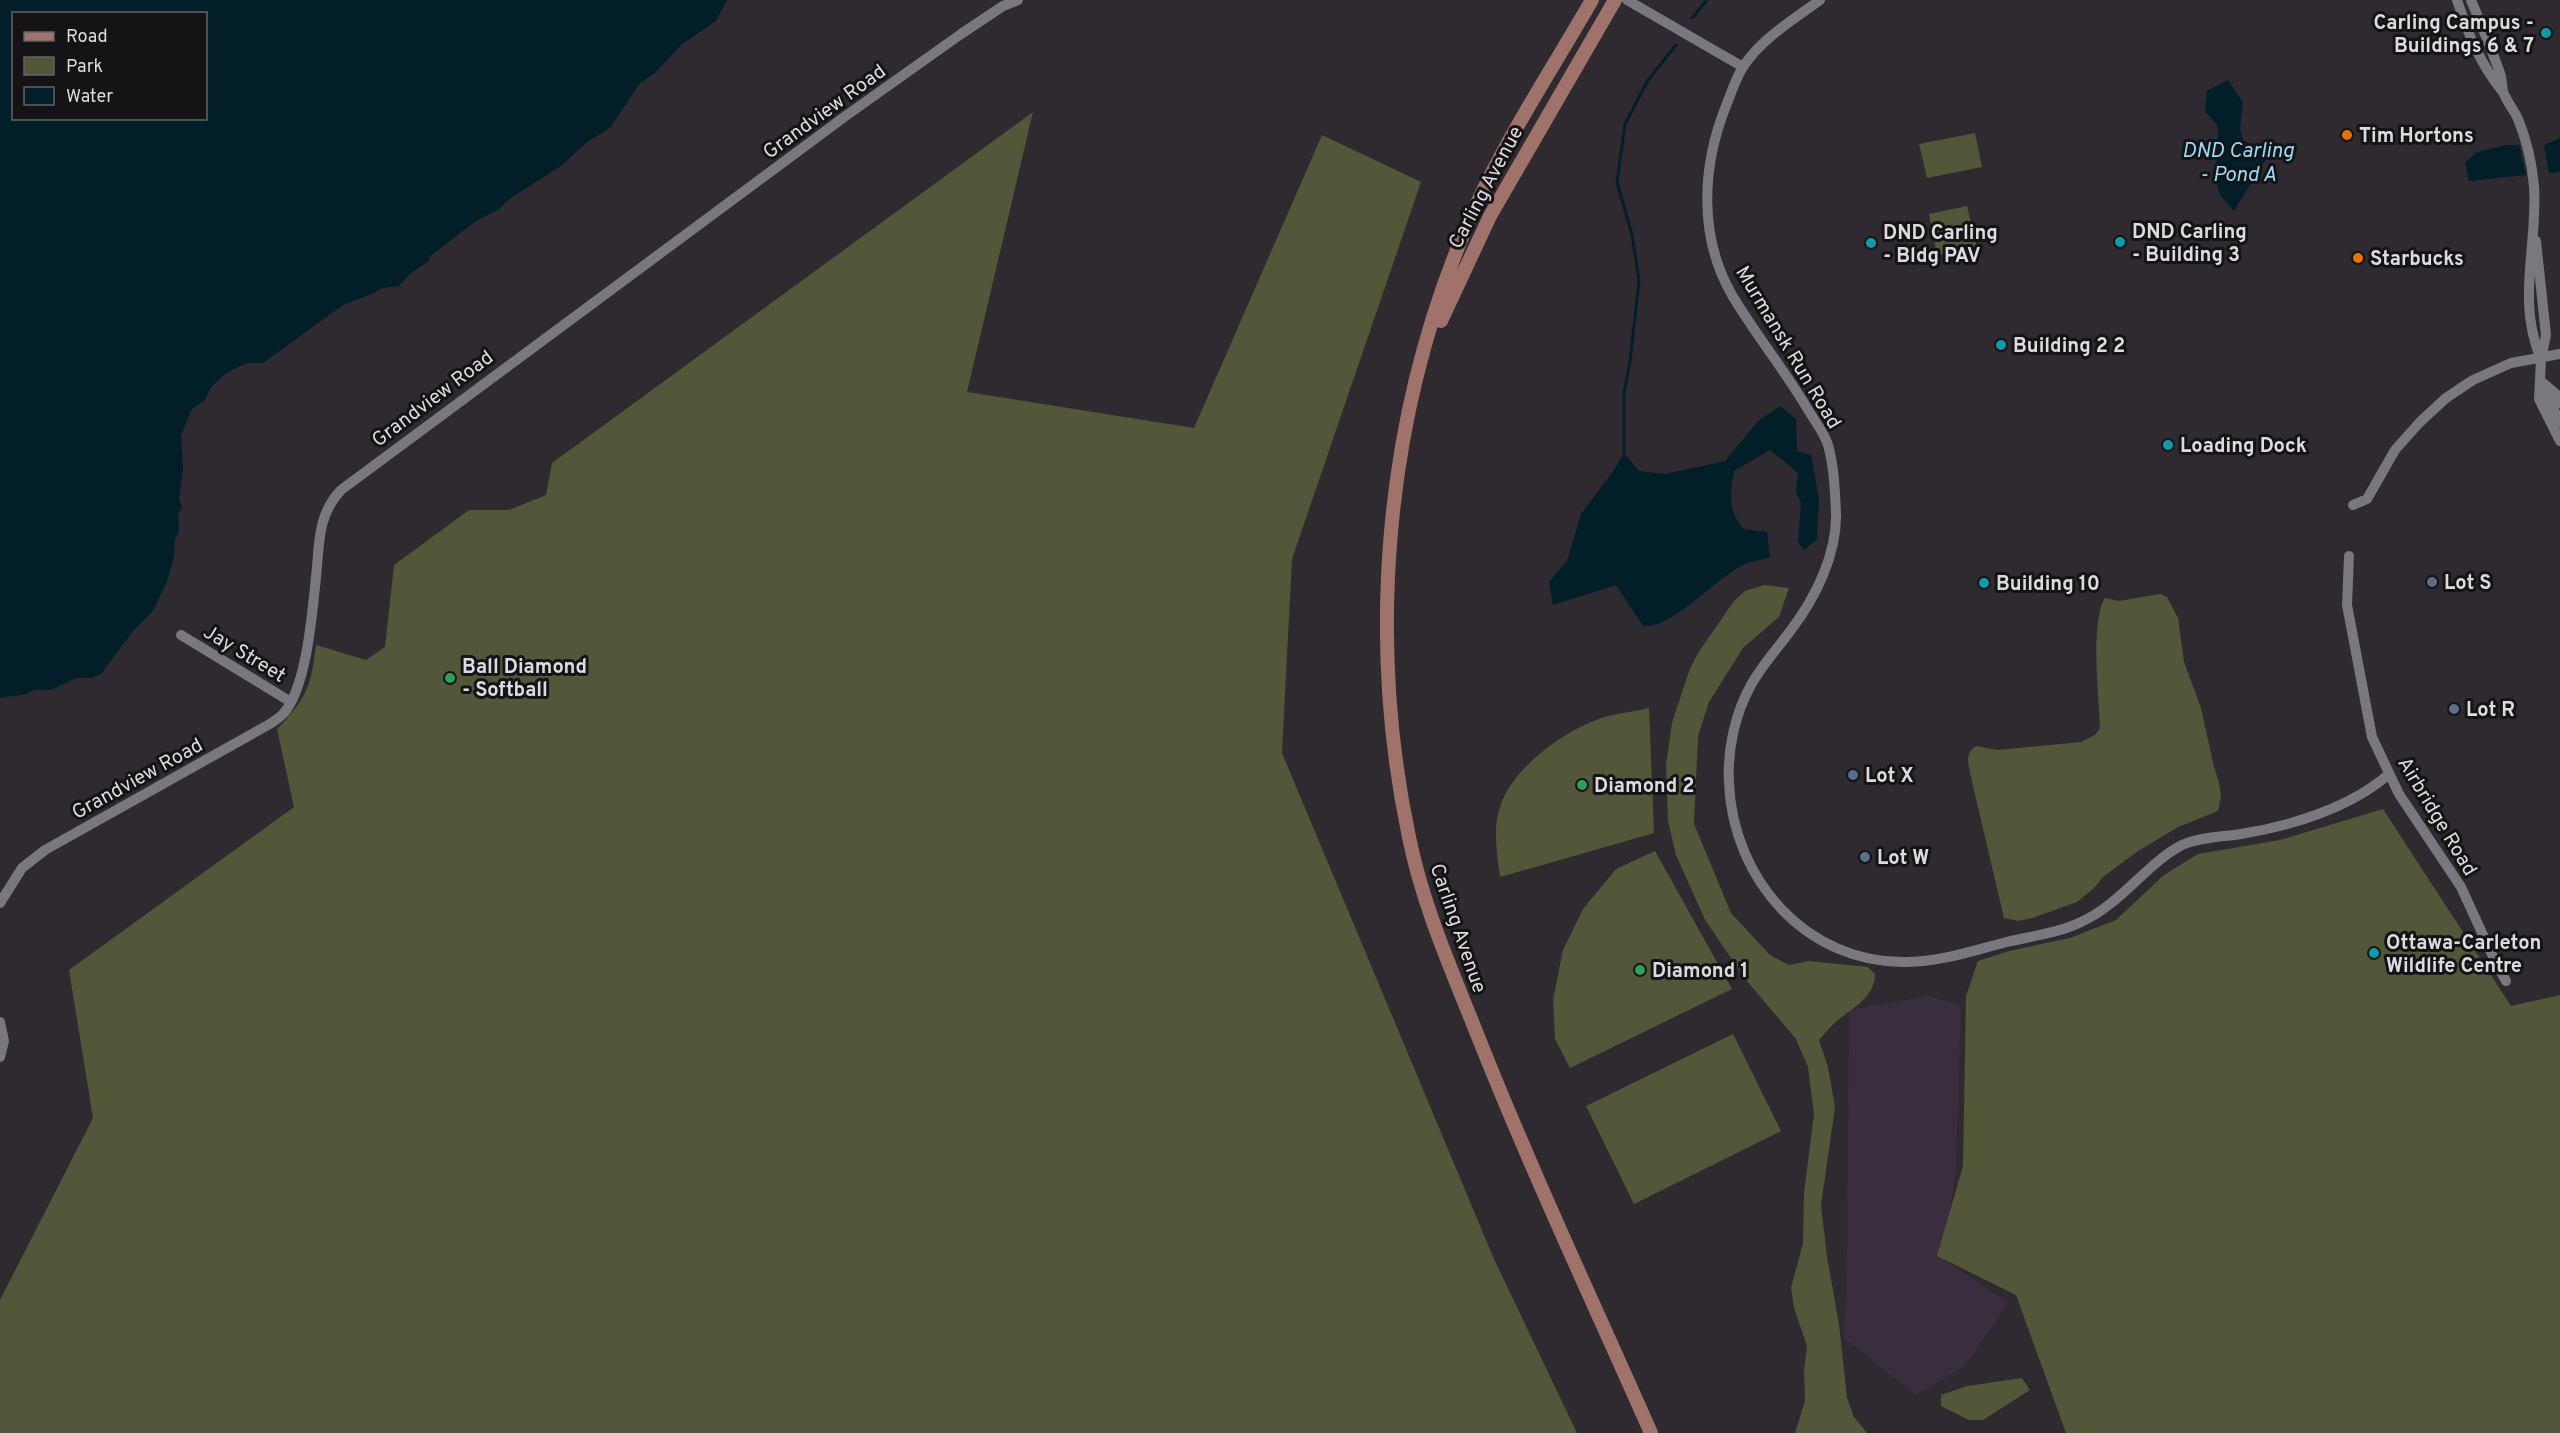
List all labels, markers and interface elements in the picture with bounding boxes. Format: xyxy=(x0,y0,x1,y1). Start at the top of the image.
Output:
place label: Carling Campus - Buildings 6 & 7 xyxy=(2374,11,2534,60)
legend xyxy=(12,12,207,120)
text: Road xyxy=(66,26,108,49)
marker: Carling Campus - Buildings 6 & 7 xyxy=(2539,26,2553,40)
text: Park xyxy=(66,56,103,79)
street label: Grandview Road xyxy=(759,59,892,166)
text: Water xyxy=(66,86,113,109)
street label: Carling Avenue xyxy=(1444,122,1530,254)
place label: Tim Hortons xyxy=(2359,124,2474,150)
marker: Tim Hortons xyxy=(2340,128,2354,142)
water label: DND Carling - Pond A xyxy=(2182,138,2295,189)
place label: DND Carling - Building 3 xyxy=(2132,220,2247,269)
place label: DND Carling - Bldg PAV xyxy=(1883,221,1998,270)
marker: DND Carling - Building 3 xyxy=(2113,235,2127,249)
marker: DND Carling - Bldg PAV xyxy=(1864,236,1878,250)
place label: Starbucks xyxy=(2370,247,2464,273)
marker: Starbucks xyxy=(2351,251,2365,265)
street label: Murmansk Run Road xyxy=(1728,262,1846,434)
place label: Building 2 2 xyxy=(2013,334,2125,360)
marker: Building 2 2 xyxy=(1994,338,2008,352)
street label: Grandview Road xyxy=(367,345,499,454)
place label: Loading Dock xyxy=(2180,434,2307,460)
marker: Loading Dock xyxy=(2161,438,2175,452)
place label: Lot S xyxy=(2444,571,2492,597)
place label: Building 10 xyxy=(1996,572,2100,598)
marker: Lot S xyxy=(2425,575,2439,589)
marker: Building 10 xyxy=(1977,576,1991,590)
street label: Jay Street xyxy=(198,620,290,689)
place label: Ball Diamond - Softball xyxy=(462,655,587,704)
marker: Ball Diamond - Softball xyxy=(443,671,457,685)
place label: Lot R xyxy=(2466,698,2515,724)
marker: Lot R xyxy=(2447,702,2461,716)
street label: Grandview Road xyxy=(68,733,208,826)
street label: Airbridge Road xyxy=(2391,753,2482,881)
place label: Lot X xyxy=(1865,764,1914,790)
marker: Lot X xyxy=(1846,768,1860,782)
place label: Diamond 2 xyxy=(1594,774,1695,800)
marker: Diamond 2 xyxy=(1575,778,1589,792)
place label: Lot W xyxy=(1877,846,1929,872)
marker: Lot W xyxy=(1858,850,1872,864)
street label: Carling Avenue xyxy=(1423,860,1491,997)
place label: Ottawa-Carleton Wildlife Centre xyxy=(2386,931,2541,980)
marker: Ottawa-Carleton Wildlife Centre xyxy=(2367,946,2381,960)
place label: Diamond 1 xyxy=(1652,959,1748,985)
marker: Diamond 1 xyxy=(1633,963,1647,977)

